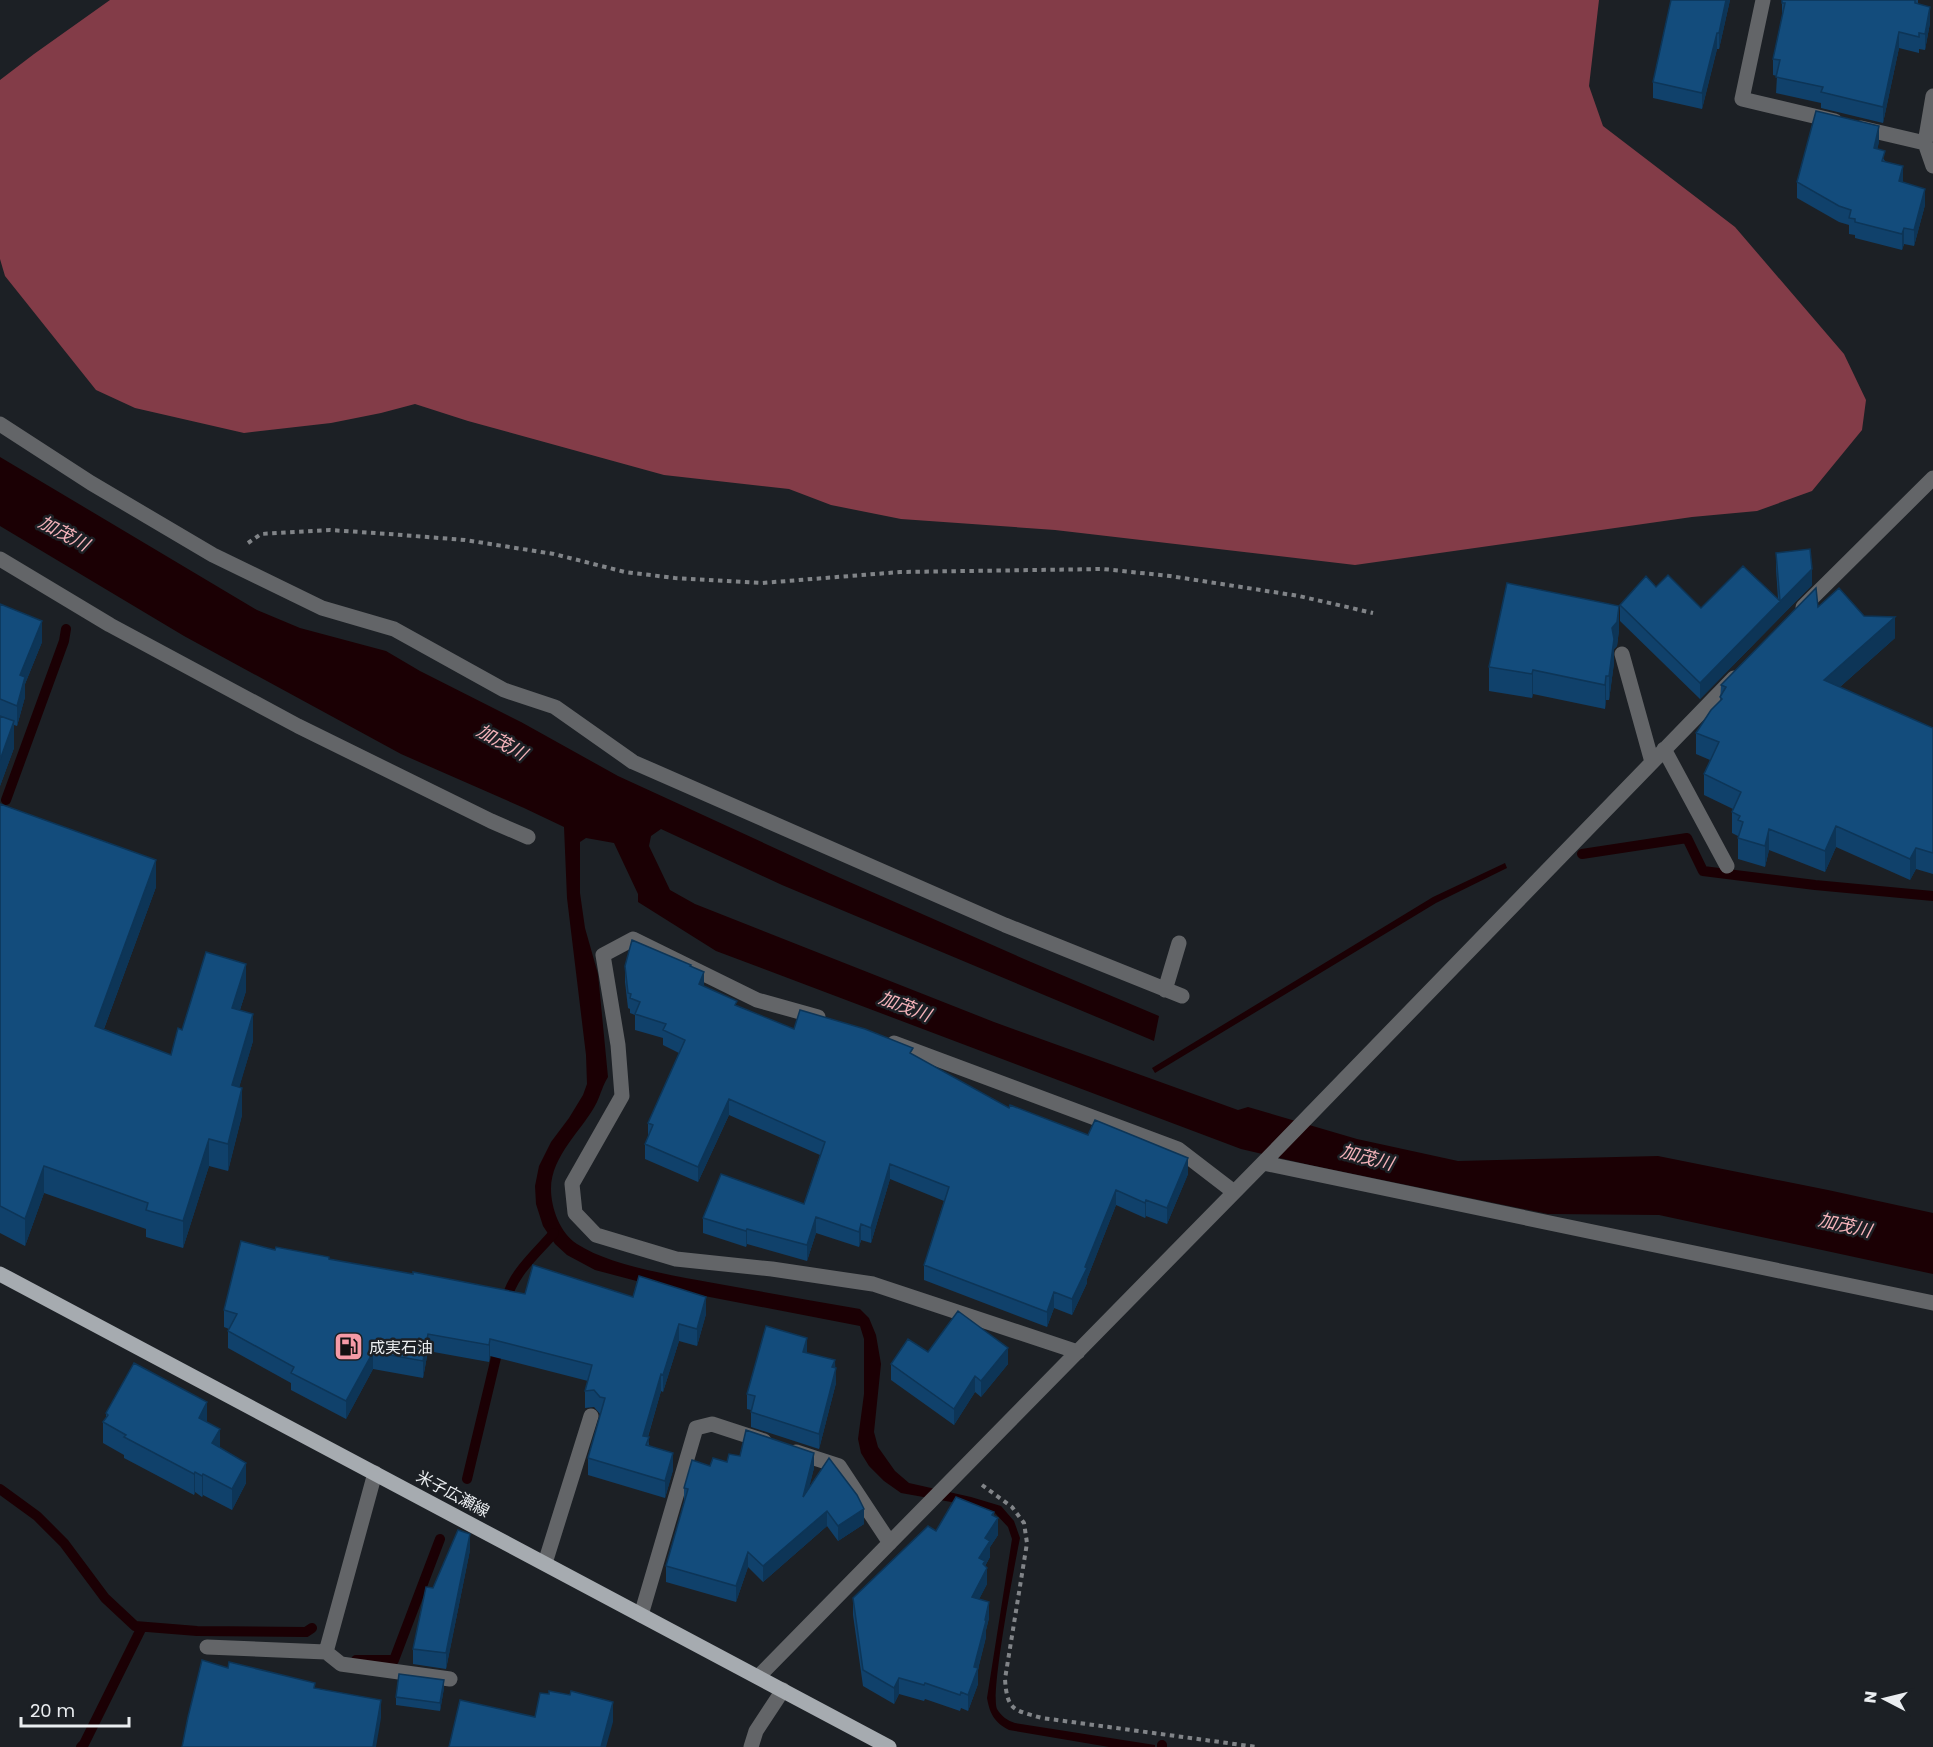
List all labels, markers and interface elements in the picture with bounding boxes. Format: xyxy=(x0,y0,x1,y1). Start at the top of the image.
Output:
water label: 加茂川 xyxy=(34,509,95,558)
water label: 加茂川 xyxy=(472,718,533,767)
water label: 加茂川 xyxy=(875,985,937,1028)
water label: 加茂川 xyxy=(1338,1138,1398,1177)
water label: 加茂川 xyxy=(1816,1207,1876,1244)
fuel station icon: 成実石油 xyxy=(332,1331,364,1363)
place label: 成実石油 xyxy=(369,1336,433,1359)
street label: 米子広瀬線 xyxy=(412,1465,494,1523)
north arrow xyxy=(1855,1669,1915,1729)
scale bar xyxy=(21,1690,129,1728)
text: N xyxy=(1858,1690,1883,1705)
text: 20 m xyxy=(30,1698,75,1723)

